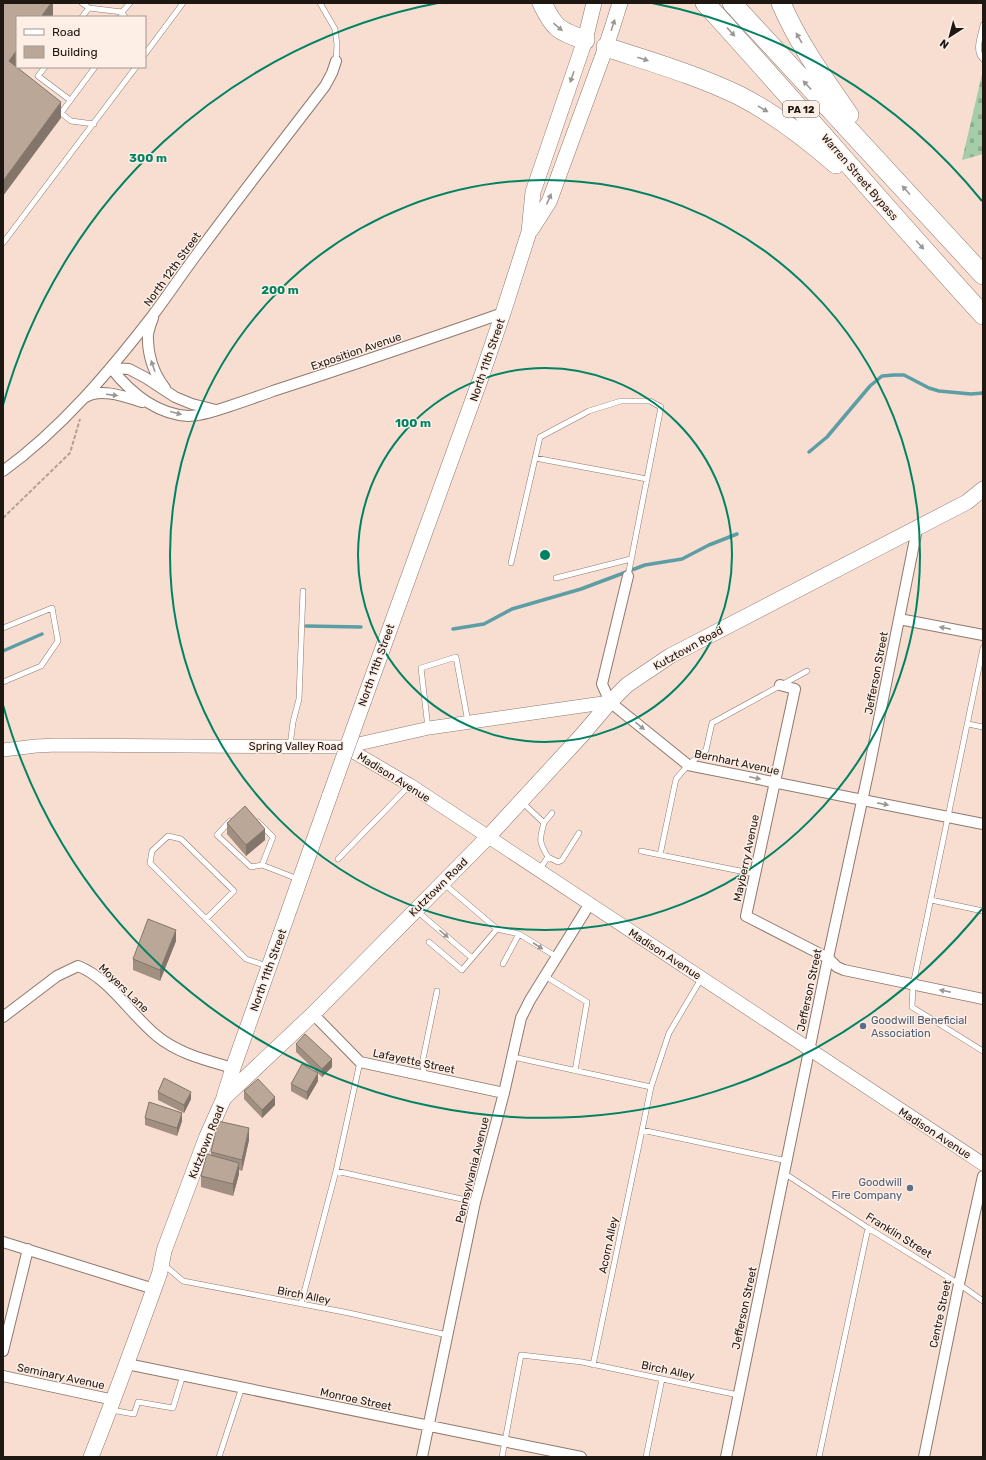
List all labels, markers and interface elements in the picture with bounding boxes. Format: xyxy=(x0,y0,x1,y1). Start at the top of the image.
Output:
legend xyxy=(16,16,146,68)
north arrow xyxy=(930,16,970,56)
one-way arrow xyxy=(610,19,616,31)
one-way arrow xyxy=(553,23,563,32)
text: Road xyxy=(52,25,80,39)
one-way arrow xyxy=(727,27,736,37)
one-way arrow xyxy=(795,32,802,44)
text: N xyxy=(937,36,951,51)
text: Building xyxy=(52,45,98,59)
one-way arrow xyxy=(637,57,649,63)
one-way arrow xyxy=(569,71,575,83)
one-way arrow xyxy=(802,80,812,90)
road number: PA 12 xyxy=(783,101,819,117)
one-way arrow xyxy=(757,105,769,112)
street label: Warren Street Bypass xyxy=(819,131,901,223)
text: 300 m xyxy=(129,151,167,165)
one-way arrow xyxy=(901,184,910,195)
one-way arrow xyxy=(546,193,553,205)
street label: North 12th Street xyxy=(141,229,204,309)
one-way arrow xyxy=(915,240,924,250)
text: 200 m xyxy=(261,283,299,297)
street label: North 11th Street xyxy=(467,316,508,403)
street label: Exposition Avenue xyxy=(309,330,403,373)
one-way arrow xyxy=(150,360,156,372)
one-way arrow xyxy=(106,391,118,398)
one-way arrow xyxy=(170,410,182,416)
text: 100 m xyxy=(395,416,431,430)
centre of rings xyxy=(538,548,552,562)
street label: North 11th Street xyxy=(356,622,398,708)
street label: Kutztown Road xyxy=(651,624,725,673)
one-way arrow xyxy=(939,624,951,630)
street label: Jefferson Street xyxy=(862,630,891,716)
one-way arrow xyxy=(635,722,646,731)
street label: Spring Valley Road xyxy=(249,740,343,753)
street label: Bernhart Avenue xyxy=(693,747,781,778)
street label: Madison Avenue xyxy=(355,750,433,805)
one-way arrow xyxy=(749,776,761,782)
one-way arrow xyxy=(877,801,889,807)
street label: Mayberry Avenue xyxy=(731,813,762,903)
street label: Kutztown Road xyxy=(406,855,470,919)
street label: Madison Avenue xyxy=(626,926,703,983)
street label: North 11th Street xyxy=(248,927,290,1013)
one-way arrow xyxy=(439,929,449,938)
one-way arrow xyxy=(532,942,544,949)
street label: Jefferson Street xyxy=(794,947,825,1033)
street label: Moyers Lane xyxy=(96,961,151,1015)
one-way arrow xyxy=(939,988,951,994)
place label: Goodwill Beneficial Association xyxy=(871,1014,967,1040)
marker: Goodwill Beneficial Association xyxy=(858,1021,868,1031)
street label: Lafayette Street xyxy=(372,1046,457,1077)
street label: Kutztown Road xyxy=(186,1104,227,1181)
street label: Madison Avenue xyxy=(896,1105,973,1162)
street label: Pennsylvania Avenue xyxy=(453,1116,492,1225)
place label: Goodwill Fire Company xyxy=(831,1176,902,1202)
marker: Goodwill Fire Company xyxy=(905,1183,915,1193)
street label: Franklin Street xyxy=(863,1210,935,1261)
street label: Acorn Alley xyxy=(596,1216,621,1275)
street label: Jefferson Street xyxy=(729,1265,760,1351)
street label: Centre Street xyxy=(927,1278,954,1349)
street label: Birch Alley xyxy=(276,1284,332,1307)
street label: Birch Alley xyxy=(640,1359,696,1382)
street label: Seminary Avenue xyxy=(16,1361,106,1392)
street label: Monroe Street xyxy=(319,1386,394,1414)

